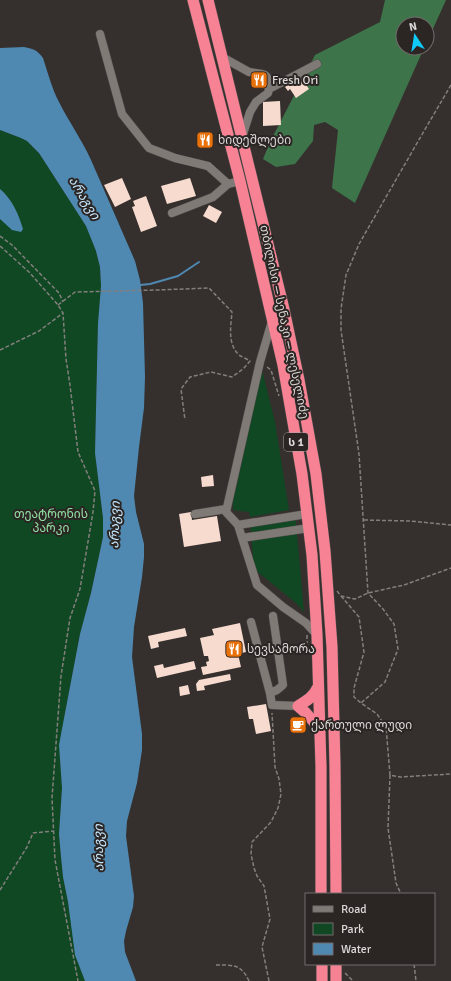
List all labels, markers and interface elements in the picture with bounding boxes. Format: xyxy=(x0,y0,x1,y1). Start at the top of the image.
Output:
north arrow xyxy=(395,16,435,56)
text: N xyxy=(408,20,418,34)
restaurant icon: Fresh Ori xyxy=(249,70,269,90)
place label: Fresh Ori xyxy=(272,73,318,88)
restaurant icon: ხიდეშლები xyxy=(195,130,215,150)
place label: ხიდეშლები xyxy=(218,133,291,148)
water label: არაგვი xyxy=(65,174,103,223)
street label: თბილისი — სენაკი — ლესელიძე xyxy=(256,224,312,420)
road number: ს 1 xyxy=(284,433,308,451)
water label: არაგვი xyxy=(106,501,124,549)
park label: თეატრონის პარკი xyxy=(14,507,88,536)
restaurant icon: სევსამორა xyxy=(224,639,244,659)
place label: სევსამორა xyxy=(247,642,315,657)
cafe icon: ქართული ლუდი xyxy=(288,715,308,735)
place label: ქართული ლუდი xyxy=(311,718,412,733)
water label: არაგვი xyxy=(91,824,107,872)
legend xyxy=(305,893,435,965)
text: Road xyxy=(341,902,367,917)
text: Park xyxy=(341,922,364,937)
text: Water xyxy=(341,942,372,957)

